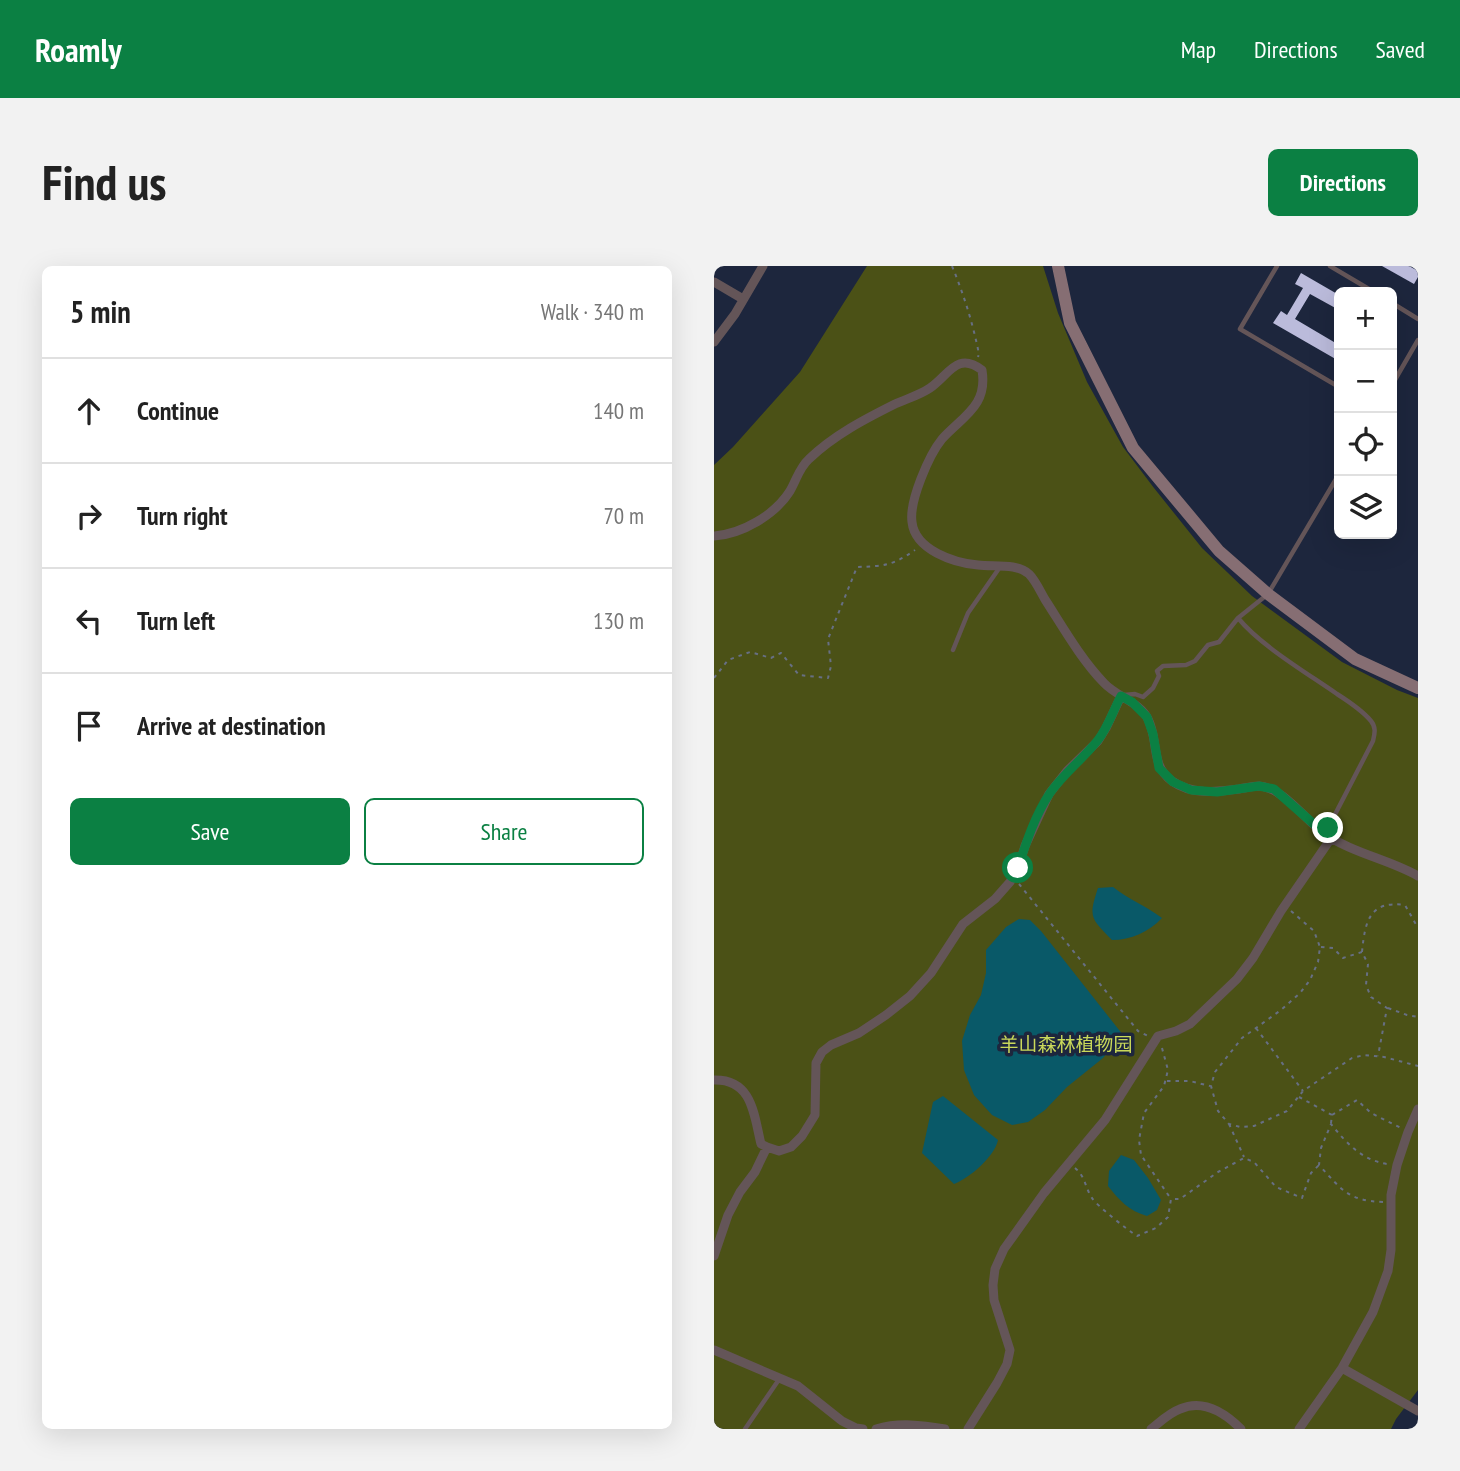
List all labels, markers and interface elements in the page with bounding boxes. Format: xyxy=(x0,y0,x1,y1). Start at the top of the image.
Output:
text: Roamly xyxy=(35,28,122,71)
text: Map xyxy=(1181,34,1216,65)
text: Directions xyxy=(1254,34,1338,65)
text: Saved xyxy=(1376,34,1425,65)
button: Directions xyxy=(1268,149,1418,216)
text: Find us xyxy=(42,150,166,214)
map controls xyxy=(1334,287,1397,539)
button: + xyxy=(1334,287,1397,350)
text: 5 min xyxy=(70,292,131,331)
text: Walk · 340 m xyxy=(541,297,644,326)
button: − xyxy=(1334,350,1397,413)
icon: ahead xyxy=(70,392,108,430)
text: Continue xyxy=(137,394,219,427)
text: 140 m xyxy=(593,396,644,425)
button: locate xyxy=(1334,413,1397,476)
button: layers xyxy=(1334,476,1397,539)
icon: right xyxy=(70,497,108,535)
text: Turn right xyxy=(137,499,228,532)
text: 70 m xyxy=(603,501,644,530)
icon: left xyxy=(70,602,108,640)
text: Turn left xyxy=(137,604,215,637)
text: 130 m xyxy=(593,606,644,635)
icon: arrive xyxy=(70,707,108,745)
text: Arrive at destination xyxy=(137,709,326,742)
button: Save xyxy=(70,798,350,865)
button: Share xyxy=(364,798,644,865)
route end xyxy=(1312,812,1343,843)
route start xyxy=(1002,852,1033,883)
park label: 羊山森林植物园 xyxy=(999,1032,1133,1056)

